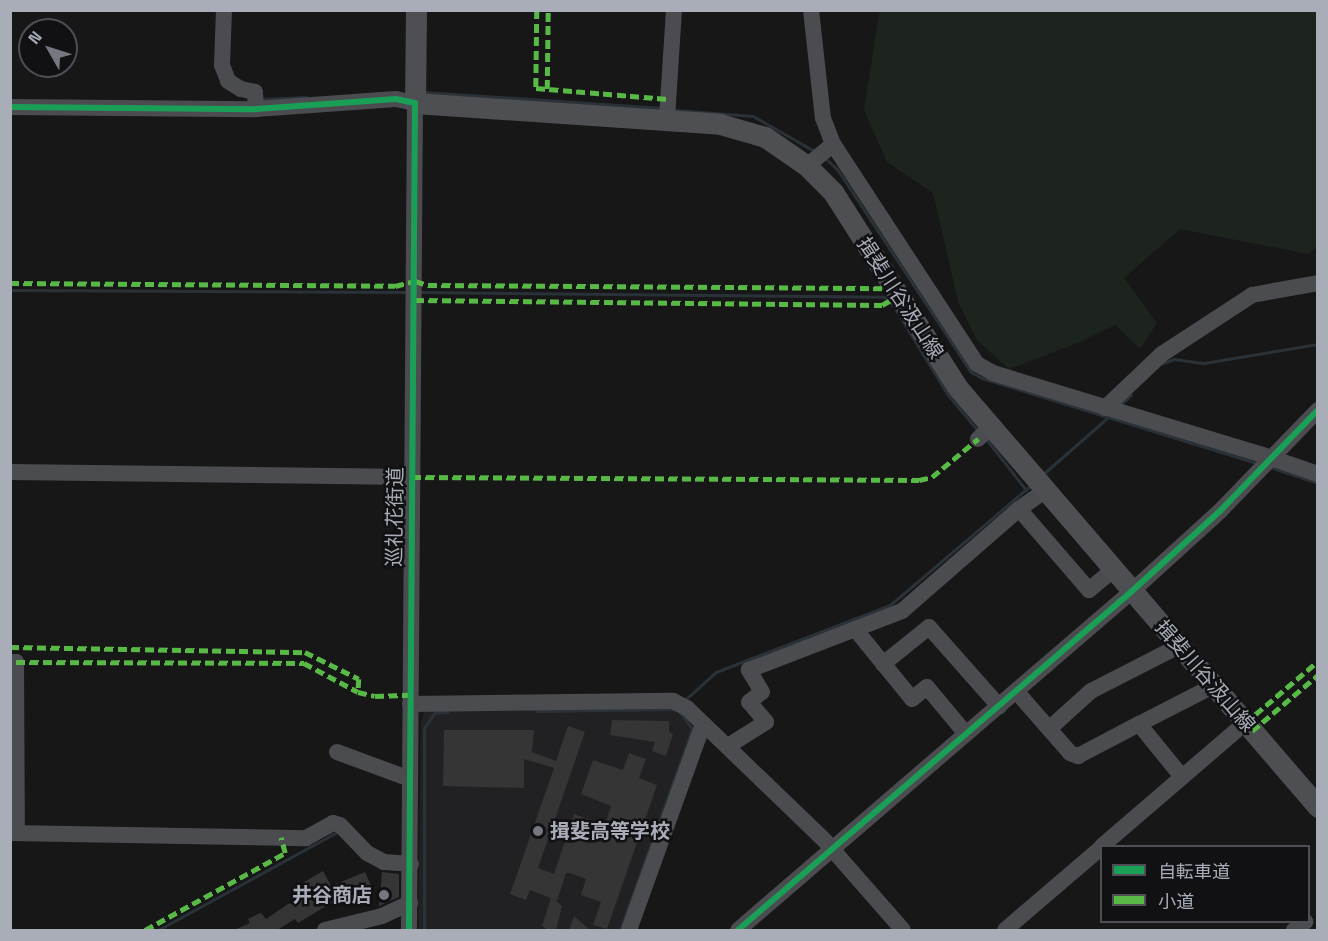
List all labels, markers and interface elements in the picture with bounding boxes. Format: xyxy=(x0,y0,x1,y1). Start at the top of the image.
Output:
north arrow xyxy=(18,18,78,78)
text: N xyxy=(24,27,47,48)
street label: 揖斐川谷汲山線 xyxy=(852,233,948,363)
street label: 巡礼花街道 xyxy=(382,467,408,567)
street label: 揖斐川谷汲山線 xyxy=(1150,615,1260,737)
place label: 揖斐高等学校 xyxy=(550,819,670,843)
marker: 揖斐高等学校 xyxy=(531,824,545,838)
legend xyxy=(1100,845,1310,923)
text: 自転車道 xyxy=(1158,860,1230,883)
place label: 井谷商店 xyxy=(292,883,372,907)
marker: 井谷商店 xyxy=(377,888,391,902)
text: 小道 xyxy=(1158,890,1194,913)

